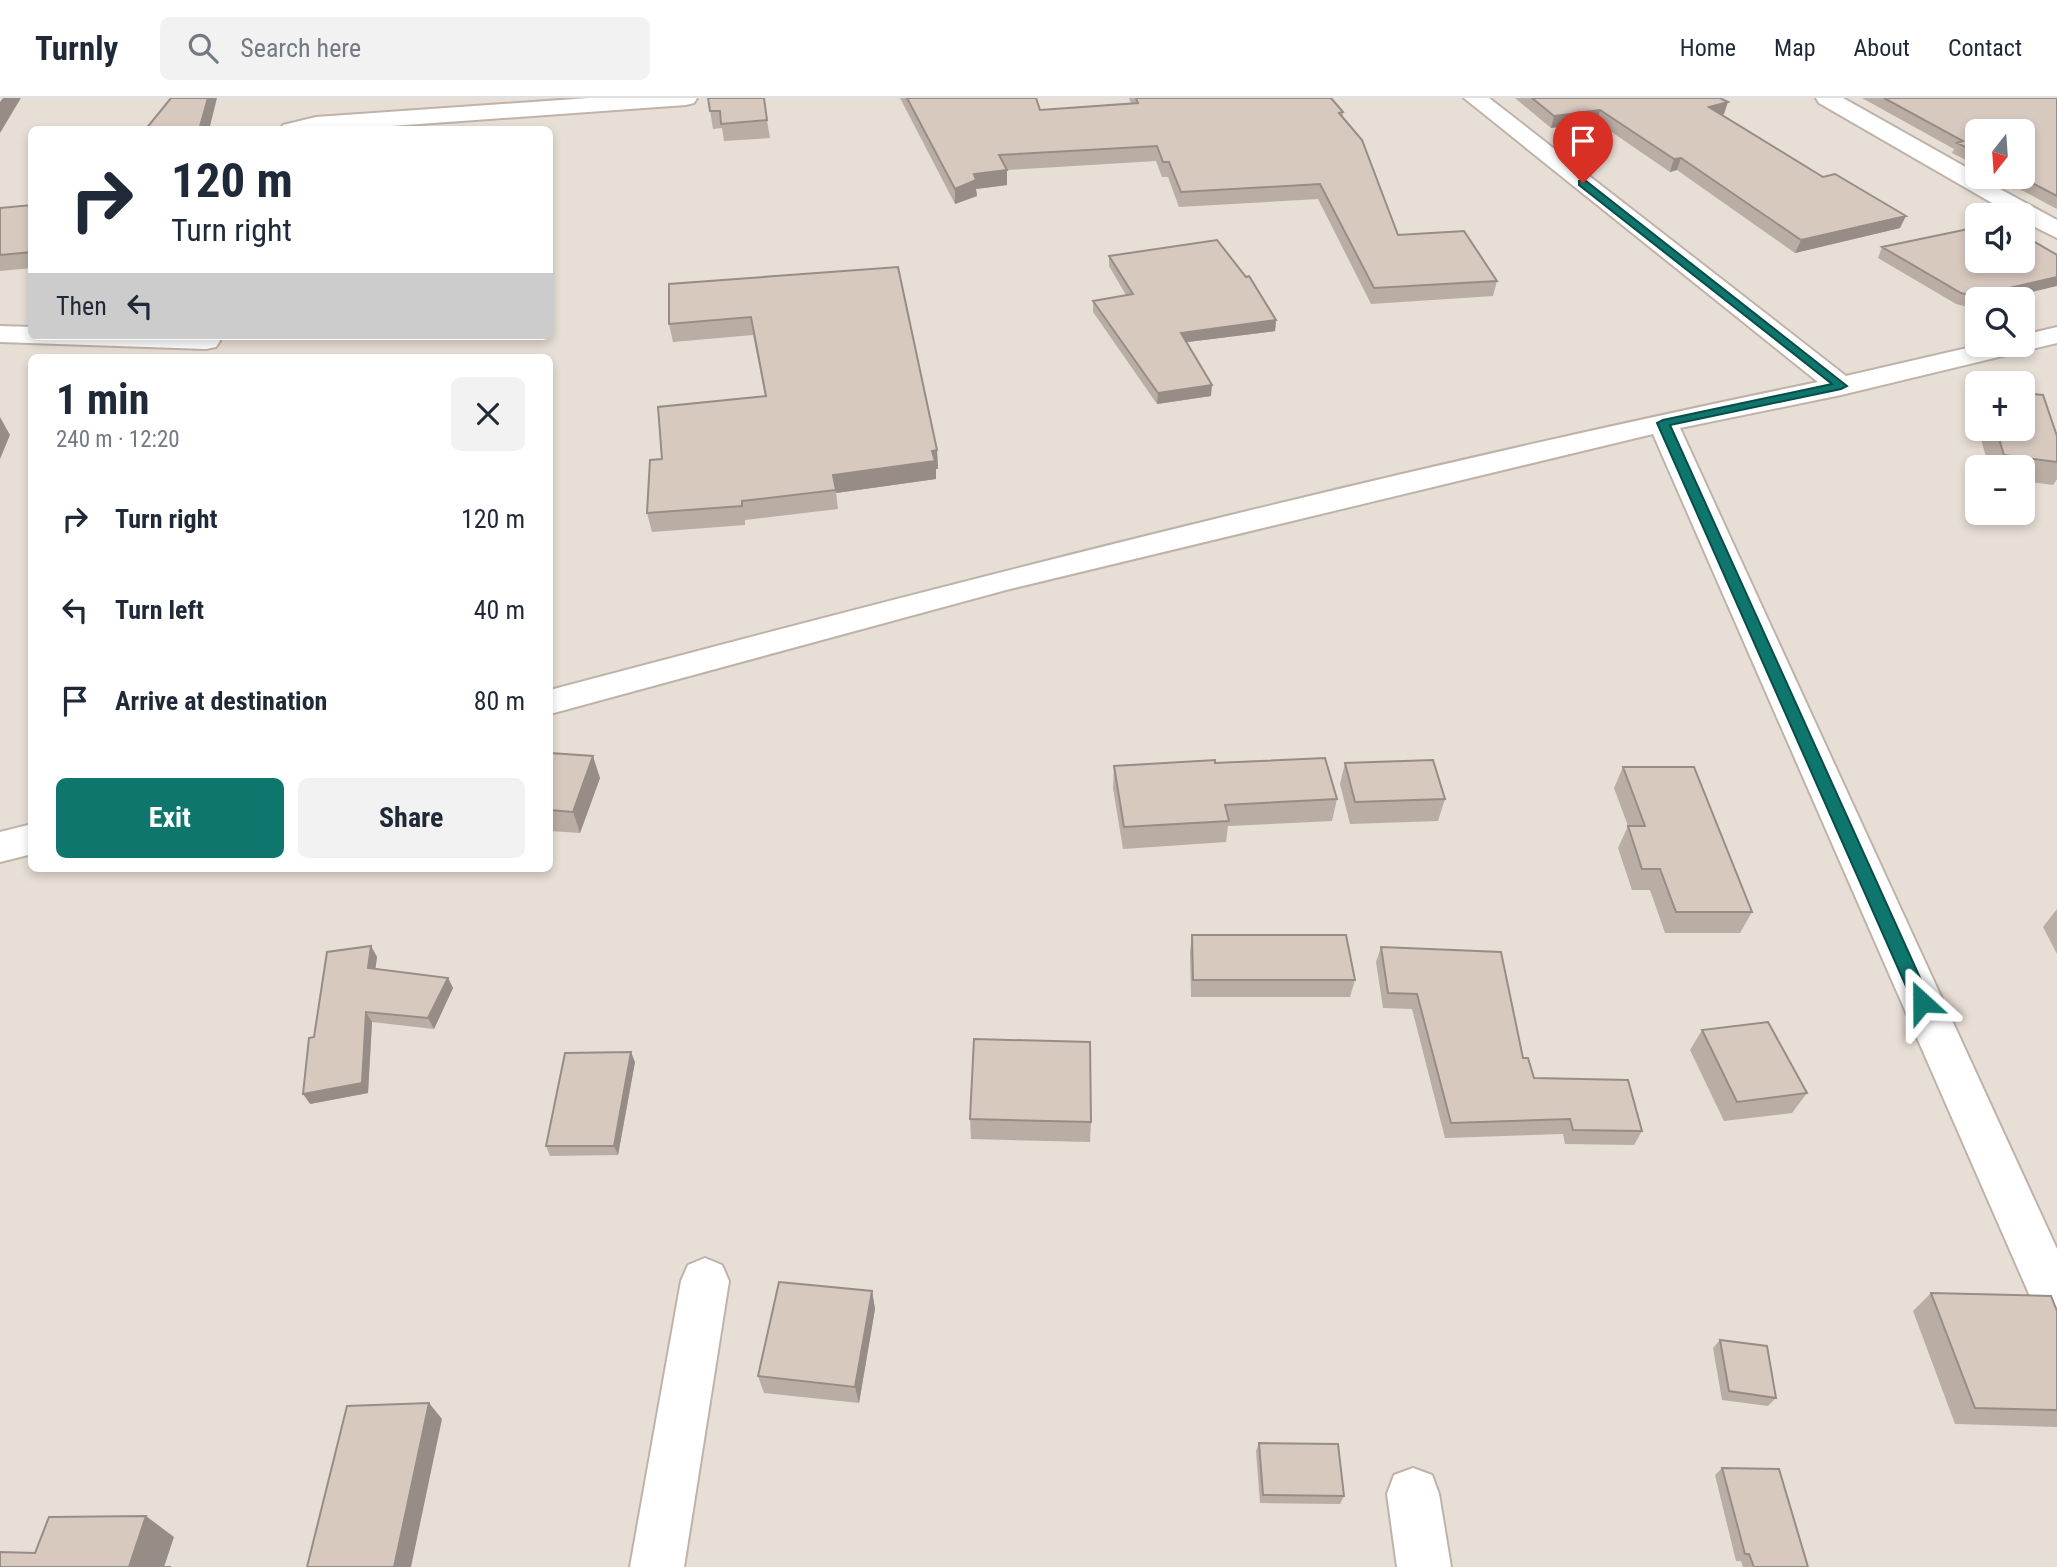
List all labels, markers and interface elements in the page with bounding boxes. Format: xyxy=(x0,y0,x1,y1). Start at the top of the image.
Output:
search box xyxy=(160,17,650,80)
text: Turnly xyxy=(35,29,118,68)
icon: search xyxy=(184,29,222,67)
text: Search here xyxy=(240,33,361,63)
text: Home xyxy=(1680,34,1736,62)
text: Map xyxy=(1774,34,1816,62)
text: About xyxy=(1854,34,1910,62)
text: Contact xyxy=(1948,34,2022,62)
pin xyxy=(1553,111,1613,183)
north arrow xyxy=(1965,119,2035,189)
map controls xyxy=(1965,119,2035,525)
icon: arrive xyxy=(1564,122,1602,160)
text: 120 m xyxy=(171,152,293,209)
icon: right xyxy=(56,154,147,245)
button: sound xyxy=(1965,203,2035,273)
text: Turn right xyxy=(171,211,292,249)
icon: left xyxy=(121,287,159,325)
button: search xyxy=(1965,287,2035,357)
text: Then xyxy=(56,291,107,321)
button: + xyxy=(1965,371,2035,441)
text: 1 min xyxy=(56,375,149,424)
button: close xyxy=(451,377,525,451)
text: 240 m · 12:20 xyxy=(56,426,180,453)
button: − xyxy=(1965,455,2035,525)
icon: right xyxy=(56,500,94,538)
text: Turn right xyxy=(115,504,217,534)
text: 120 m xyxy=(461,504,525,534)
icon: left xyxy=(56,591,94,629)
text: Turn left xyxy=(115,595,204,625)
text: 40 m xyxy=(474,595,525,625)
icon: arrive xyxy=(56,682,94,720)
text: Arrive at destination xyxy=(115,686,327,716)
text: 80 m xyxy=(474,686,525,716)
button: Exit xyxy=(56,778,284,858)
button: Share xyxy=(298,778,525,858)
position arrow xyxy=(1885,965,1959,1039)

